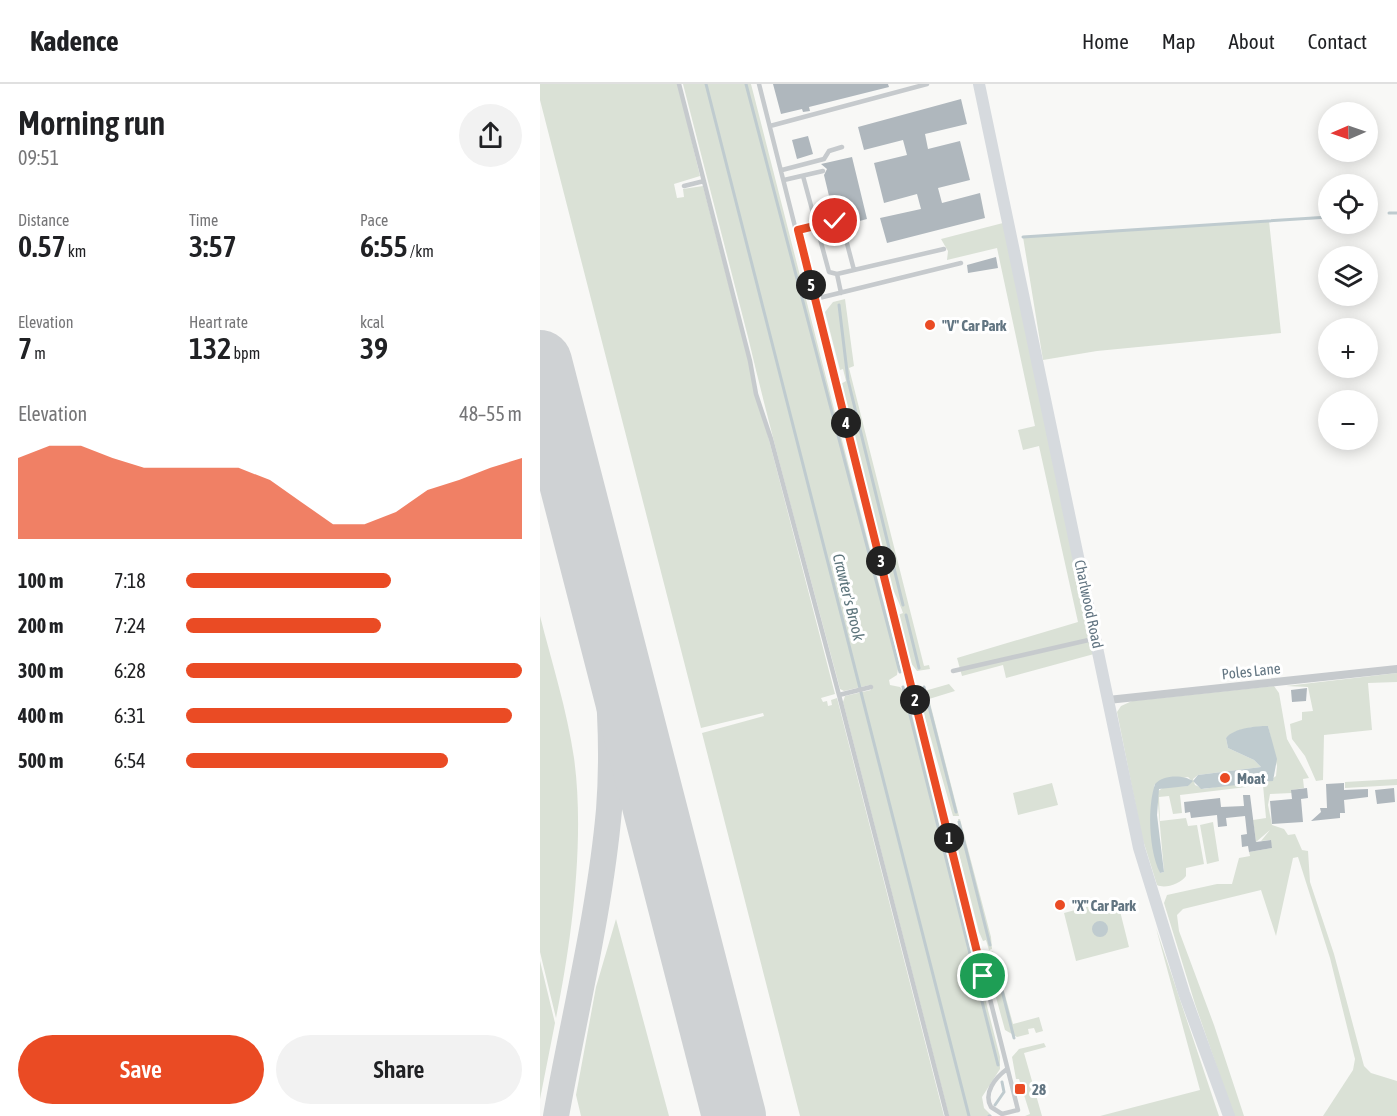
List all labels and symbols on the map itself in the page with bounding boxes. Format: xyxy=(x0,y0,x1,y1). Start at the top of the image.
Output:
north arrow xyxy=(1318,102,1378,162)
pin xyxy=(809,195,860,246)
pin: 5 xyxy=(796,270,826,300)
place label: "V" Car Park xyxy=(942,317,1007,334)
marker: "V" Car Park xyxy=(923,318,937,332)
pin: 4 xyxy=(831,408,861,438)
pin: 3 xyxy=(866,546,896,576)
water label: Crawter's Brook xyxy=(829,552,869,643)
street label: Charlwood Road xyxy=(1071,558,1107,650)
street label: Poles Lane xyxy=(1221,659,1281,683)
pin: 2 xyxy=(900,685,930,715)
place label: Moat xyxy=(1237,770,1266,787)
marker: Moat xyxy=(1218,771,1232,785)
pin: 1 xyxy=(934,823,964,853)
place label: "X" Car Park xyxy=(1072,897,1136,914)
marker: "X" Car Park xyxy=(1053,898,1067,912)
pin xyxy=(957,950,1008,1001)
place label: 28 xyxy=(1032,1081,1046,1098)
marker: 28 xyxy=(1013,1082,1027,1096)

